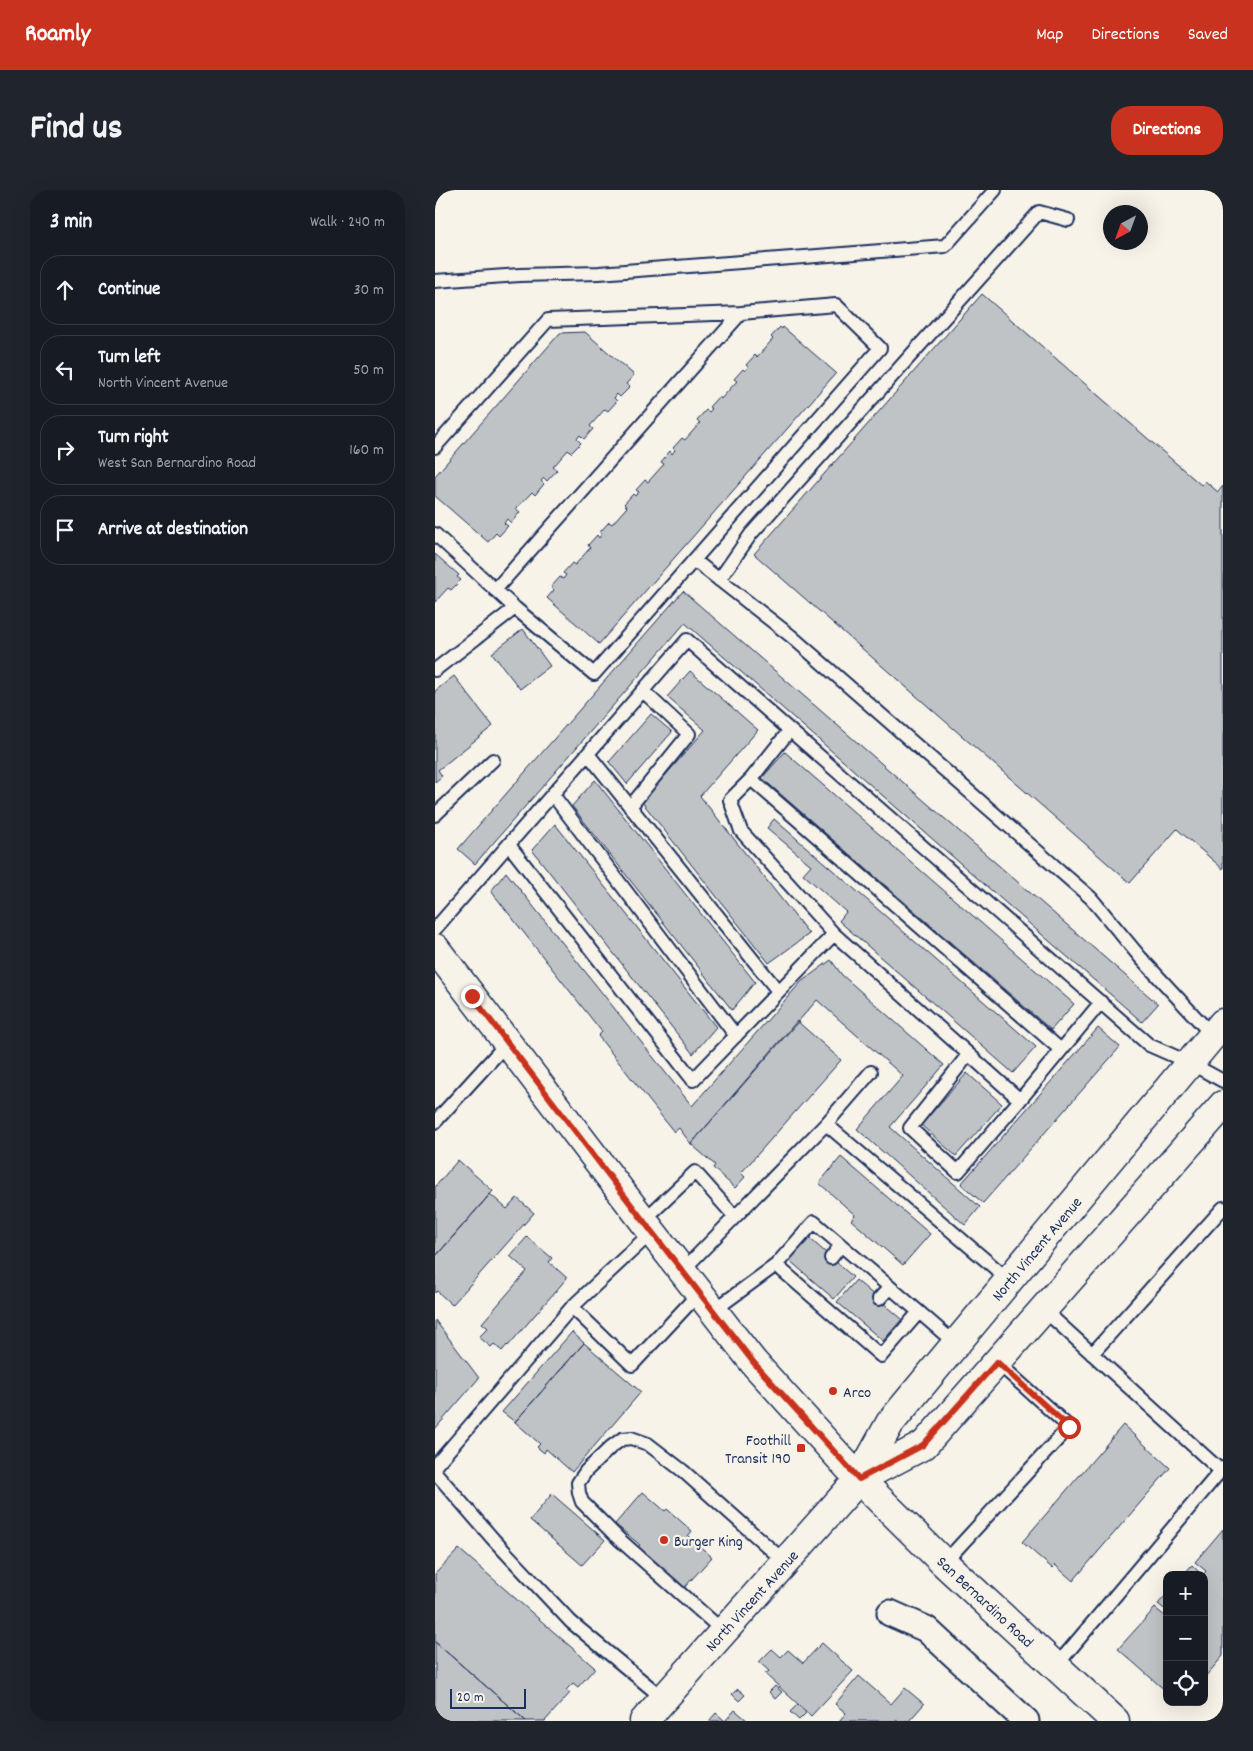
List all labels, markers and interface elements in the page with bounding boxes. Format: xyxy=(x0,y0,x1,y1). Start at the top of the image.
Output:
text: Roamly xyxy=(25,18,91,52)
text: Map xyxy=(1036,23,1063,48)
text: Directions xyxy=(1091,23,1160,48)
text: Saved xyxy=(1188,23,1228,48)
text: Find us xyxy=(30,105,122,155)
button: Directions xyxy=(1111,106,1223,155)
north arrow xyxy=(1103,205,1148,250)
text: 3 min xyxy=(50,208,92,238)
text: Walk · 240 m xyxy=(310,211,385,234)
icon: ahead xyxy=(51,276,79,304)
text: Continue xyxy=(98,277,160,304)
text: 30 m xyxy=(354,279,384,302)
text: Turn left xyxy=(98,345,161,372)
icon: left xyxy=(51,356,79,384)
text: 50 m xyxy=(353,359,384,382)
text: North Vincent Avenue xyxy=(98,372,228,395)
text: Turn right xyxy=(98,425,169,452)
icon: right xyxy=(51,436,79,464)
text: 160 m xyxy=(349,439,384,462)
text: West San Bernardino Road xyxy=(98,452,256,475)
icon: arrive xyxy=(51,516,79,544)
text: Arrive at destination xyxy=(98,517,248,544)
route end xyxy=(461,985,484,1008)
street label: North Vincent Avenue xyxy=(987,1192,1089,1307)
place label: Arco xyxy=(843,1382,871,1405)
marker: Arco xyxy=(827,1385,839,1397)
route start xyxy=(1058,1416,1081,1439)
place label: Foothill Transit 190 xyxy=(725,1430,791,1471)
marker: Foothill Transit 190 xyxy=(795,1442,807,1454)
place label: Burger King xyxy=(674,1531,743,1554)
marker: Burger King xyxy=(658,1534,670,1546)
street label: North Vincent Avenue xyxy=(701,1546,805,1658)
street label: San Bernardino Road xyxy=(931,1552,1038,1654)
map controls xyxy=(1163,1571,1208,1706)
button: + xyxy=(1163,1571,1208,1616)
button: − xyxy=(1163,1616,1208,1661)
button: locate xyxy=(1163,1661,1208,1706)
scale bar xyxy=(450,1686,526,1709)
text: 20 m xyxy=(457,1688,484,1708)

